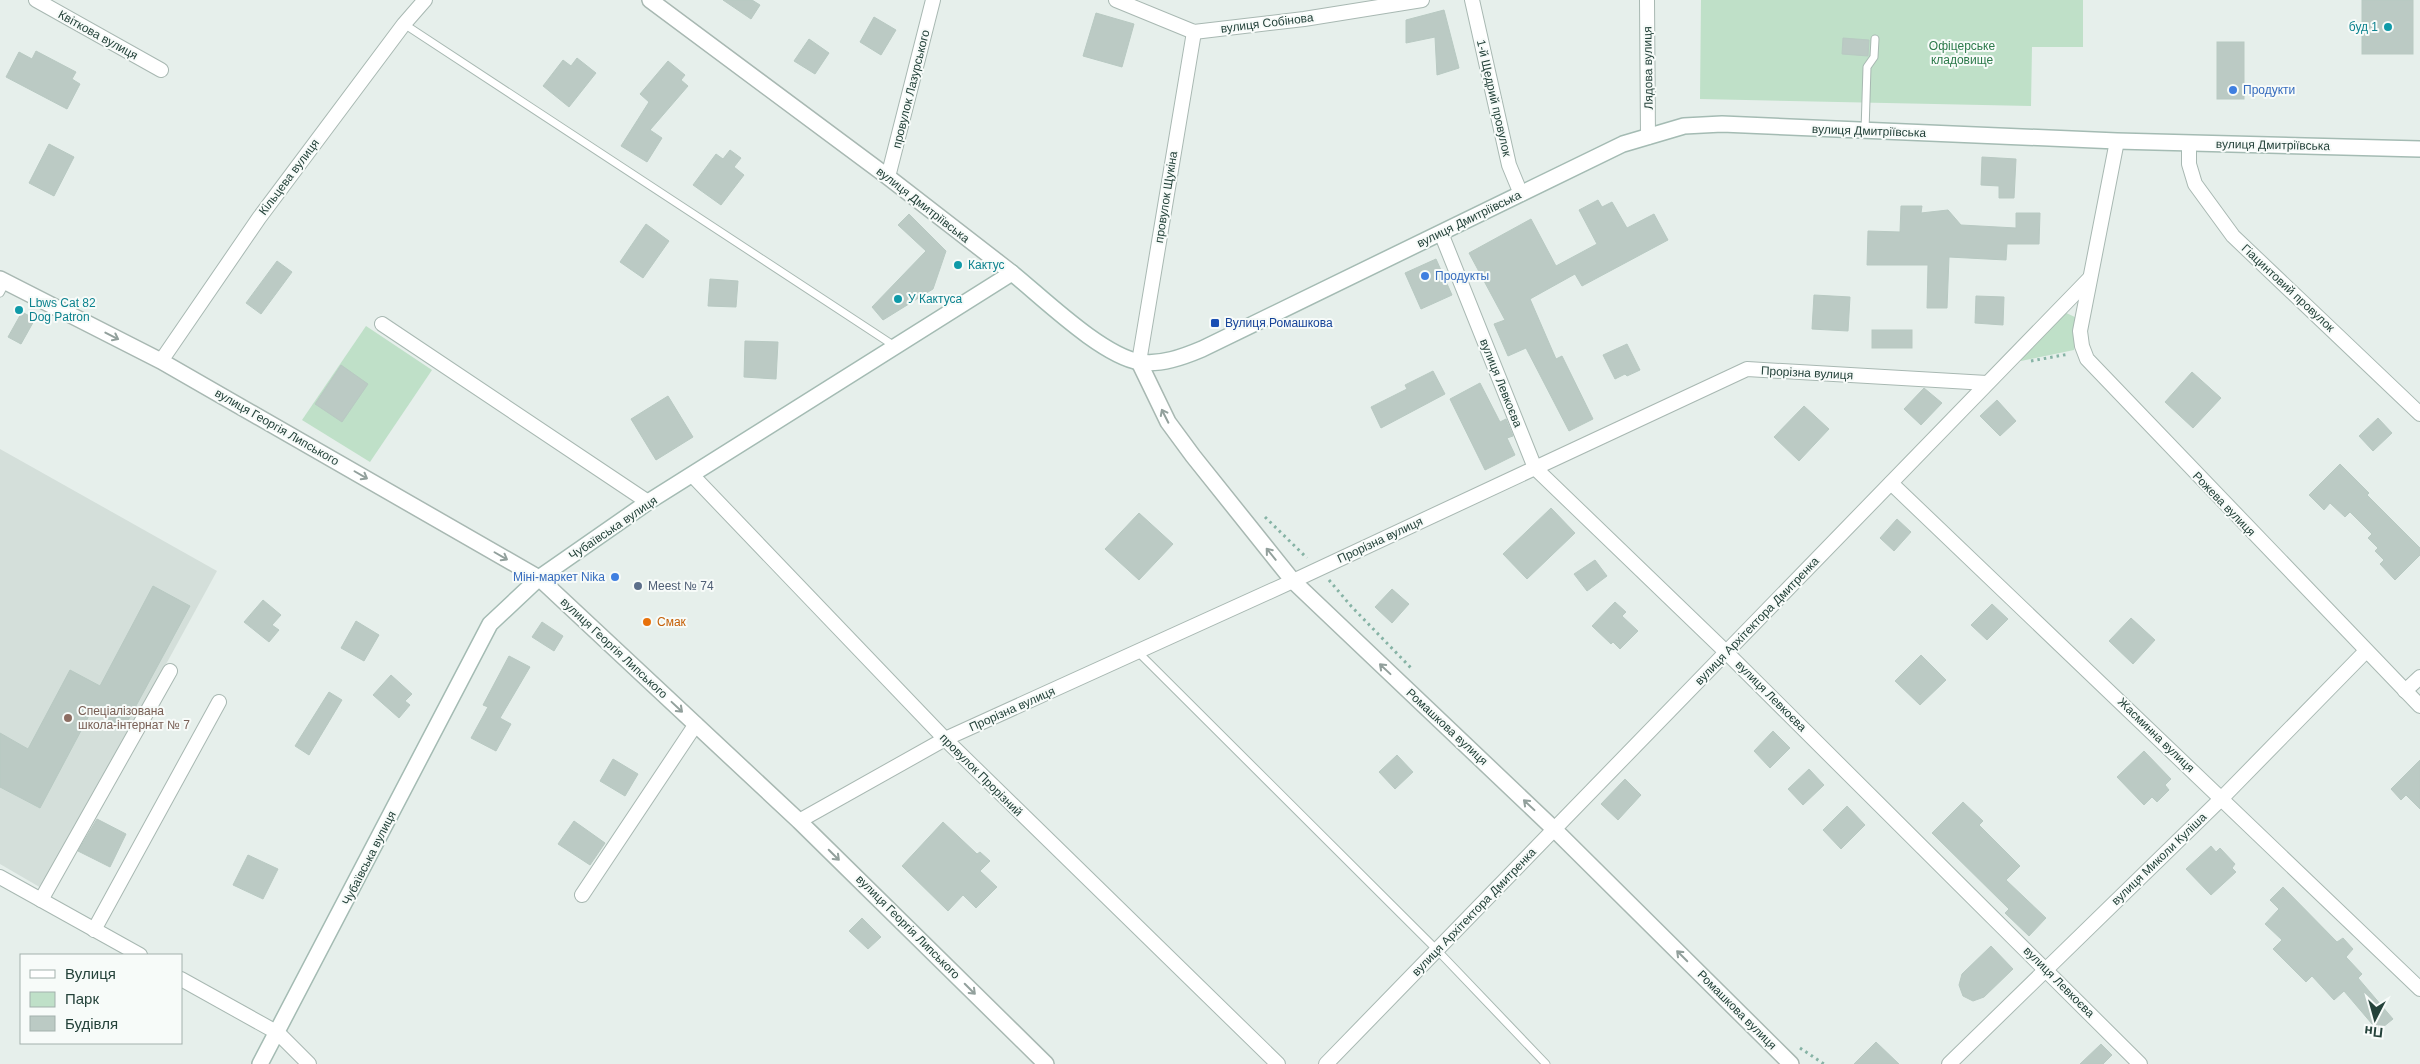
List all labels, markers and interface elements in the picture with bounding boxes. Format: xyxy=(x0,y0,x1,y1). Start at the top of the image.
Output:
street label: Квіткова вулиця xyxy=(56,7,140,63)
street label: вулиця Собінова xyxy=(1220,10,1315,36)
place label: буд 1 xyxy=(2349,20,2378,34)
marker: буд 1 xyxy=(2382,21,2394,33)
street label: Лядова вулиця xyxy=(1640,26,1656,110)
street label: провулок Лазурського xyxy=(890,28,933,150)
street label: 1-й Щедрий провулок xyxy=(1474,38,1514,159)
park label: Офіцерське кладовище xyxy=(1929,39,1995,67)
place label: Продукти xyxy=(2243,83,2295,97)
marker: Продукти xyxy=(2227,84,2239,96)
street label: вулиця Дмитріївська xyxy=(1812,122,1927,140)
street label: Кільцева вулиця xyxy=(256,136,322,218)
street label: вулиця Дмитріївська xyxy=(2216,137,2331,153)
street label: провулок Щукіна xyxy=(1152,150,1180,244)
street label: вулиця Дмитріївська xyxy=(874,164,973,246)
street label: вулиця Дмитріївська xyxy=(1415,188,1524,250)
street label: Гіацинтовий провулок xyxy=(2239,241,2338,335)
place label: Кактус xyxy=(968,258,1005,272)
marker: Кактус xyxy=(952,259,964,271)
place label: Продукты xyxy=(1435,269,1489,283)
marker: Продукты xyxy=(1419,270,1431,282)
place label: У Кактуса xyxy=(908,292,963,306)
marker: У Кактуса xyxy=(892,293,904,305)
place label: Lbws Cat 82 Dog Patron xyxy=(29,296,96,324)
marker: Lbws Cat 82 Dog Patron xyxy=(13,304,25,316)
place label: Вулиця Ромашкова xyxy=(1225,316,1333,330)
marker: Вулиця Ромашкова xyxy=(1209,317,1221,329)
one-way arrow xyxy=(104,332,119,341)
street label: вулиця Левкоєва xyxy=(1477,337,1525,430)
street label: Прорізна вулиця xyxy=(1761,364,1853,382)
street label: вулиця Георгія Липського xyxy=(212,386,342,468)
one-way arrow xyxy=(1160,409,1169,424)
street label: Рожева вулиця xyxy=(2190,469,2258,539)
one-way arrow xyxy=(353,471,367,481)
street label: Чубаївська вулиця xyxy=(566,493,660,563)
street label: Прорізна вулиця xyxy=(1335,514,1425,566)
one-way arrow xyxy=(1265,548,1276,561)
one-way arrow xyxy=(494,552,508,562)
street label: вулиця Архітектора Дмитренка xyxy=(1692,554,1822,688)
place label: Міні-маркет Nika xyxy=(513,570,605,584)
marker: Міні-маркет Nika xyxy=(609,571,621,583)
place label: Meest № 74 xyxy=(648,579,714,593)
marker: Meest № 74 xyxy=(632,580,644,592)
street label: вулиця Георгія Липського xyxy=(558,595,671,701)
place label: Смак xyxy=(657,615,687,629)
marker: Смак xyxy=(641,616,653,628)
street label: вулиця Левкоєва xyxy=(1733,658,1810,735)
one-way arrow xyxy=(1379,663,1392,675)
street label: Прорізна вулиця xyxy=(967,684,1057,734)
street label: Ромашкова вулиця xyxy=(1403,686,1491,768)
street label: Жасминна вулиця xyxy=(2115,695,2197,775)
one-way arrow xyxy=(670,701,683,713)
place label: Спеціалізована школа-інтернат № 7 xyxy=(78,704,190,732)
marker: Спеціалізована школа-інтернат № 7 xyxy=(62,712,74,724)
street label: провулок Прорізний xyxy=(937,731,1025,819)
one-way arrow xyxy=(1522,799,1535,811)
street label: Чубаївська вулиця xyxy=(339,809,399,907)
street label: вулиця Миколи Куліша xyxy=(2109,810,2210,908)
street label: вулиця Архітектора Дмитренка xyxy=(1409,845,1539,979)
one-way arrow xyxy=(828,849,840,861)
street label: вулиця Георгія Липського xyxy=(853,872,963,982)
street label: вулиця Левкоєва xyxy=(2021,944,2098,1021)
one-way arrow xyxy=(1676,950,1688,962)
legend xyxy=(20,954,182,1044)
text: Вулиця xyxy=(65,965,116,982)
street label: Ромашкова вулиця xyxy=(1695,968,1779,1052)
one-way arrow xyxy=(964,983,977,995)
text: Парк xyxy=(65,990,99,1007)
north arrow xyxy=(2350,994,2400,1044)
text: Будівля xyxy=(65,1015,118,1032)
text: Пн xyxy=(2364,1023,2384,1041)

